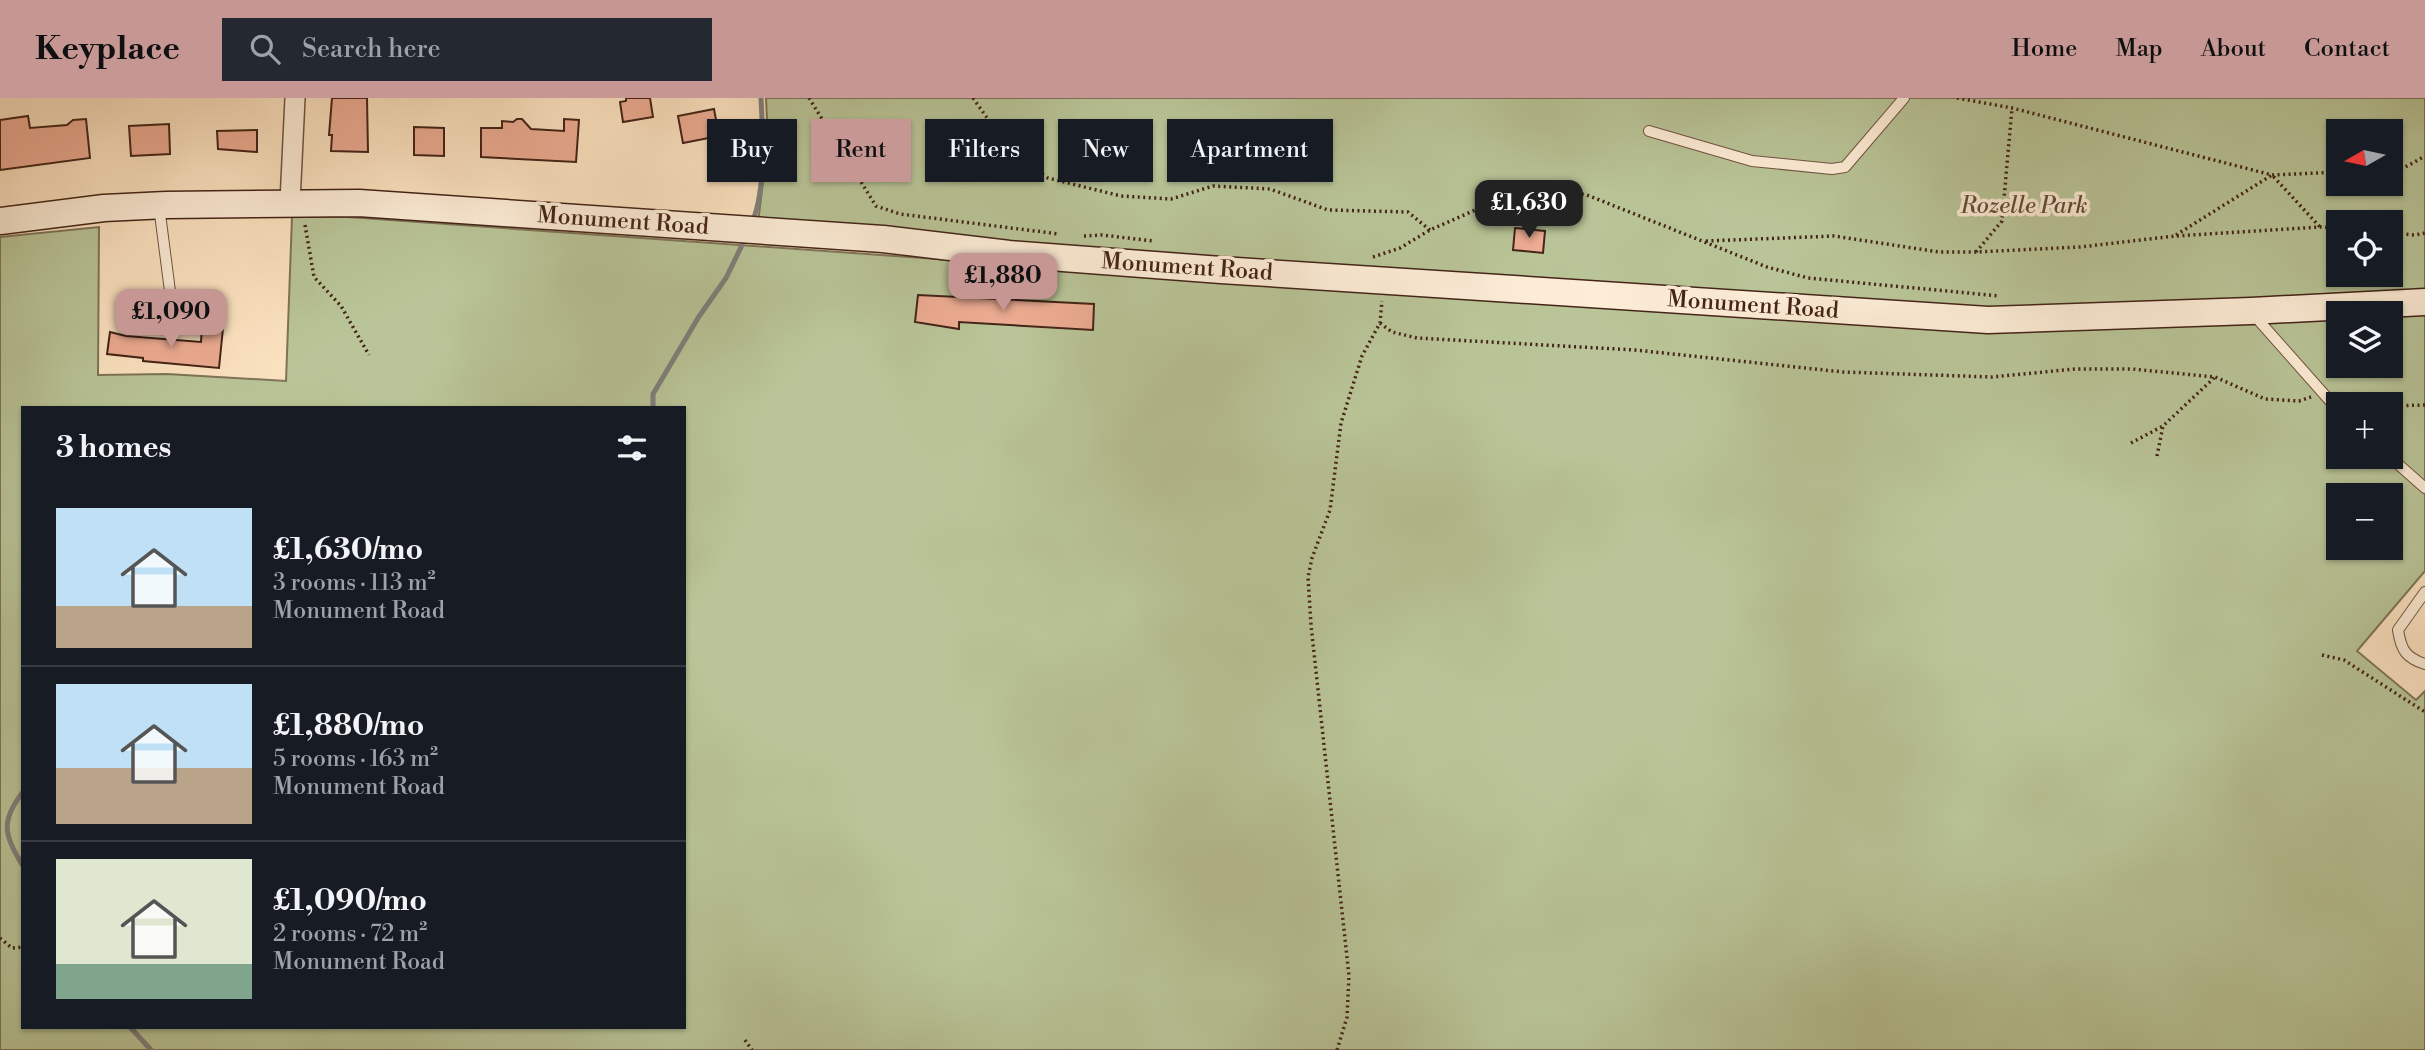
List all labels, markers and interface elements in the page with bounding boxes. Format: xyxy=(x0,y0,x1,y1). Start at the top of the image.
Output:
search box xyxy=(222,18,712,81)
text: Keyplace xyxy=(35,29,180,70)
icon: search xyxy=(246,30,284,68)
text: Search here xyxy=(302,33,441,65)
text: Home xyxy=(2012,34,2077,64)
text: Map xyxy=(2115,34,2163,64)
text: About xyxy=(2201,34,2266,64)
text: Contact xyxy=(2304,34,2390,64)
chip: Buy xyxy=(707,119,797,182)
chip: Rent xyxy=(811,119,911,182)
chip: Filters xyxy=(925,119,1044,182)
chip: New xyxy=(1058,119,1153,182)
chip: Apartment xyxy=(1167,119,1333,182)
north arrow xyxy=(2326,119,2403,196)
map controls xyxy=(2326,119,2403,560)
pin: £1,630 xyxy=(1472,180,1586,240)
text: £1,630 xyxy=(1491,189,1567,217)
park label: Rozelle Park xyxy=(1959,192,2088,220)
street label: Monument Road xyxy=(536,201,710,241)
button: locate xyxy=(2326,210,2403,287)
street label: Monument Road xyxy=(1100,247,1274,287)
pin: £1,880 xyxy=(946,254,1060,313)
text: £1,880 xyxy=(964,262,1042,290)
street label: Monument Road xyxy=(1666,285,1840,325)
pin: £1,090 xyxy=(114,289,228,349)
text: £1,090 xyxy=(131,298,211,326)
button: layers xyxy=(2326,301,2403,378)
button: + xyxy=(2326,392,2403,469)
text: 3 homes xyxy=(56,429,171,467)
icon: filters xyxy=(613,429,651,467)
button: − xyxy=(2326,483,2403,560)
text: £1,630/mo xyxy=(273,531,423,569)
icon: home xyxy=(112,536,196,620)
text: 3 rooms · 113 m² xyxy=(273,569,436,597)
text: Monument Road xyxy=(273,597,445,625)
text: £1,880/mo xyxy=(273,707,424,745)
icon: home xyxy=(112,712,196,796)
text: 5 rooms · 163 m² xyxy=(273,745,438,773)
text: Monument Road xyxy=(273,773,445,801)
text: £1,090/mo xyxy=(273,882,427,920)
icon: home xyxy=(112,887,196,971)
text: 2 rooms · 72 m² xyxy=(273,920,427,948)
text: Monument Road xyxy=(273,948,445,976)

